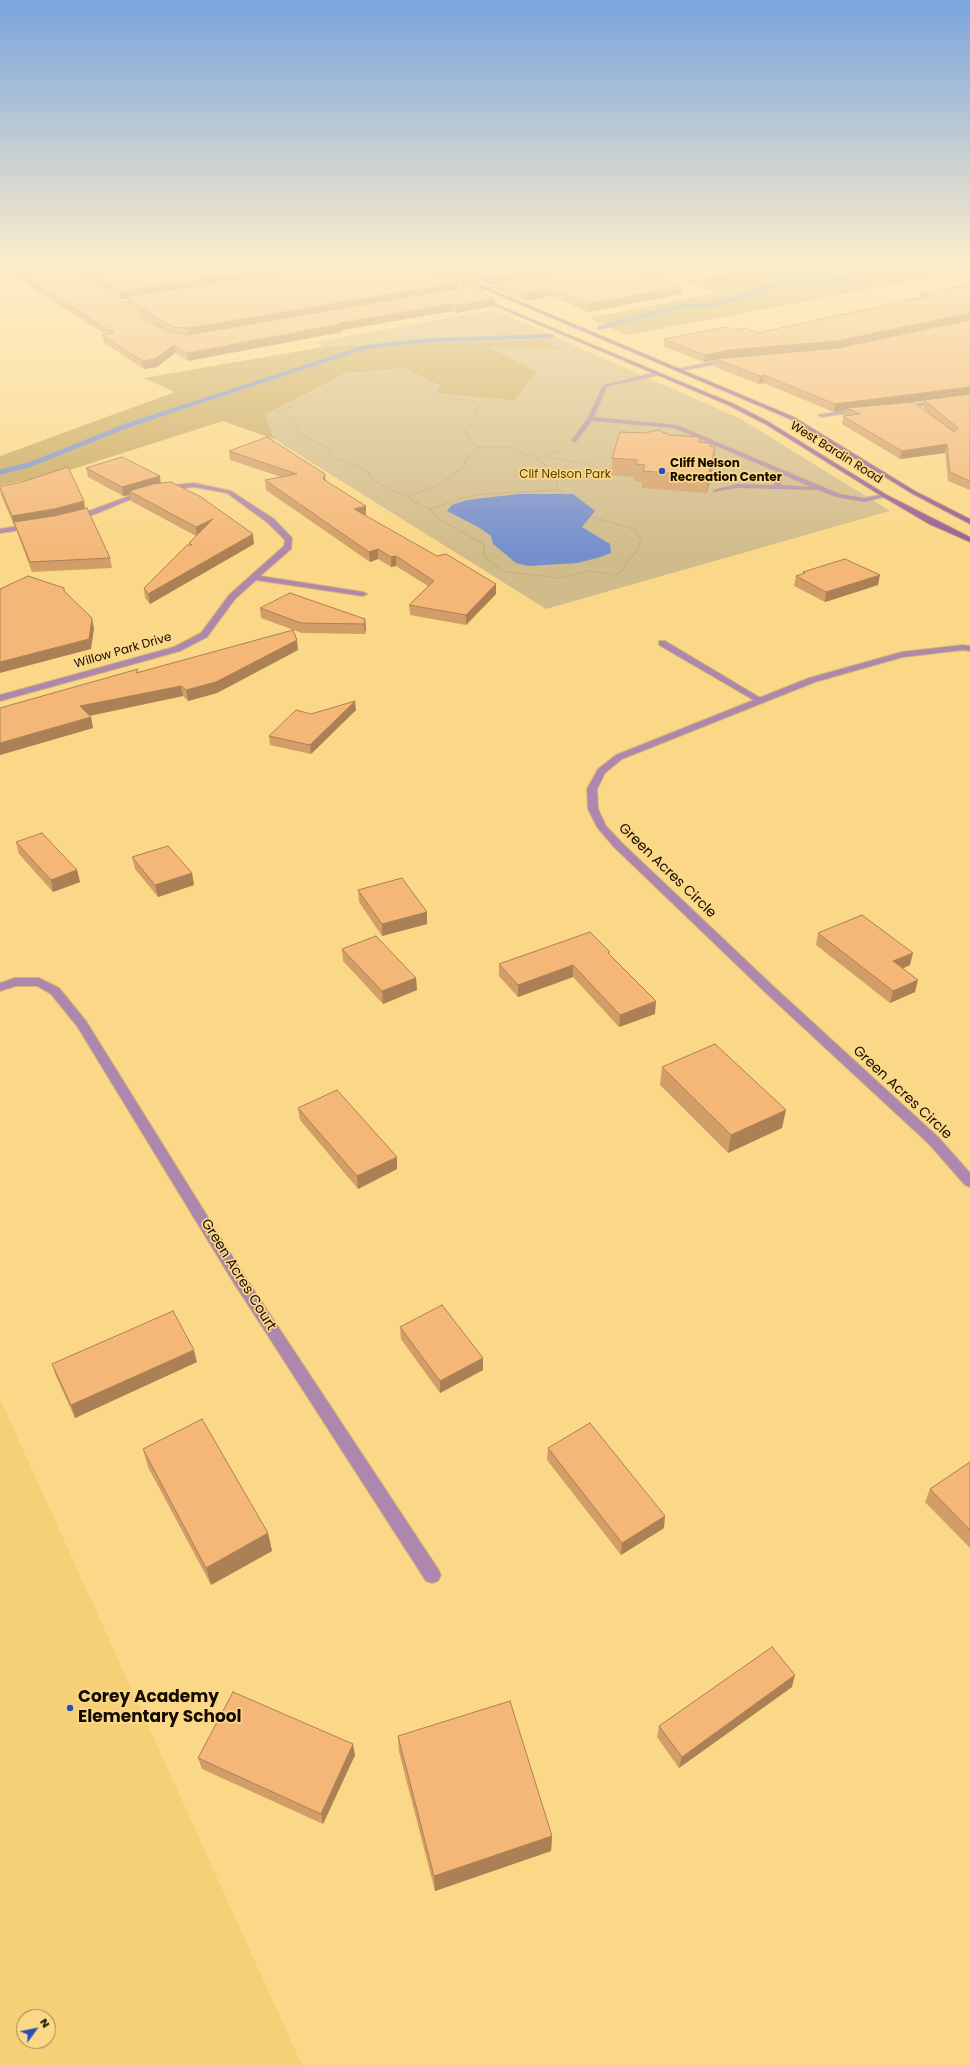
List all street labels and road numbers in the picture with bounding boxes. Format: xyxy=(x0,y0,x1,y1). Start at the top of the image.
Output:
street label: West Bardin Road xyxy=(787,419,885,487)
street label: Willow Park Drive xyxy=(73,630,173,672)
street label: Green Acres Circle xyxy=(615,820,719,922)
street label: Green Acres Circle xyxy=(849,1043,955,1143)
street label: Green Acres Court xyxy=(197,1216,279,1334)

